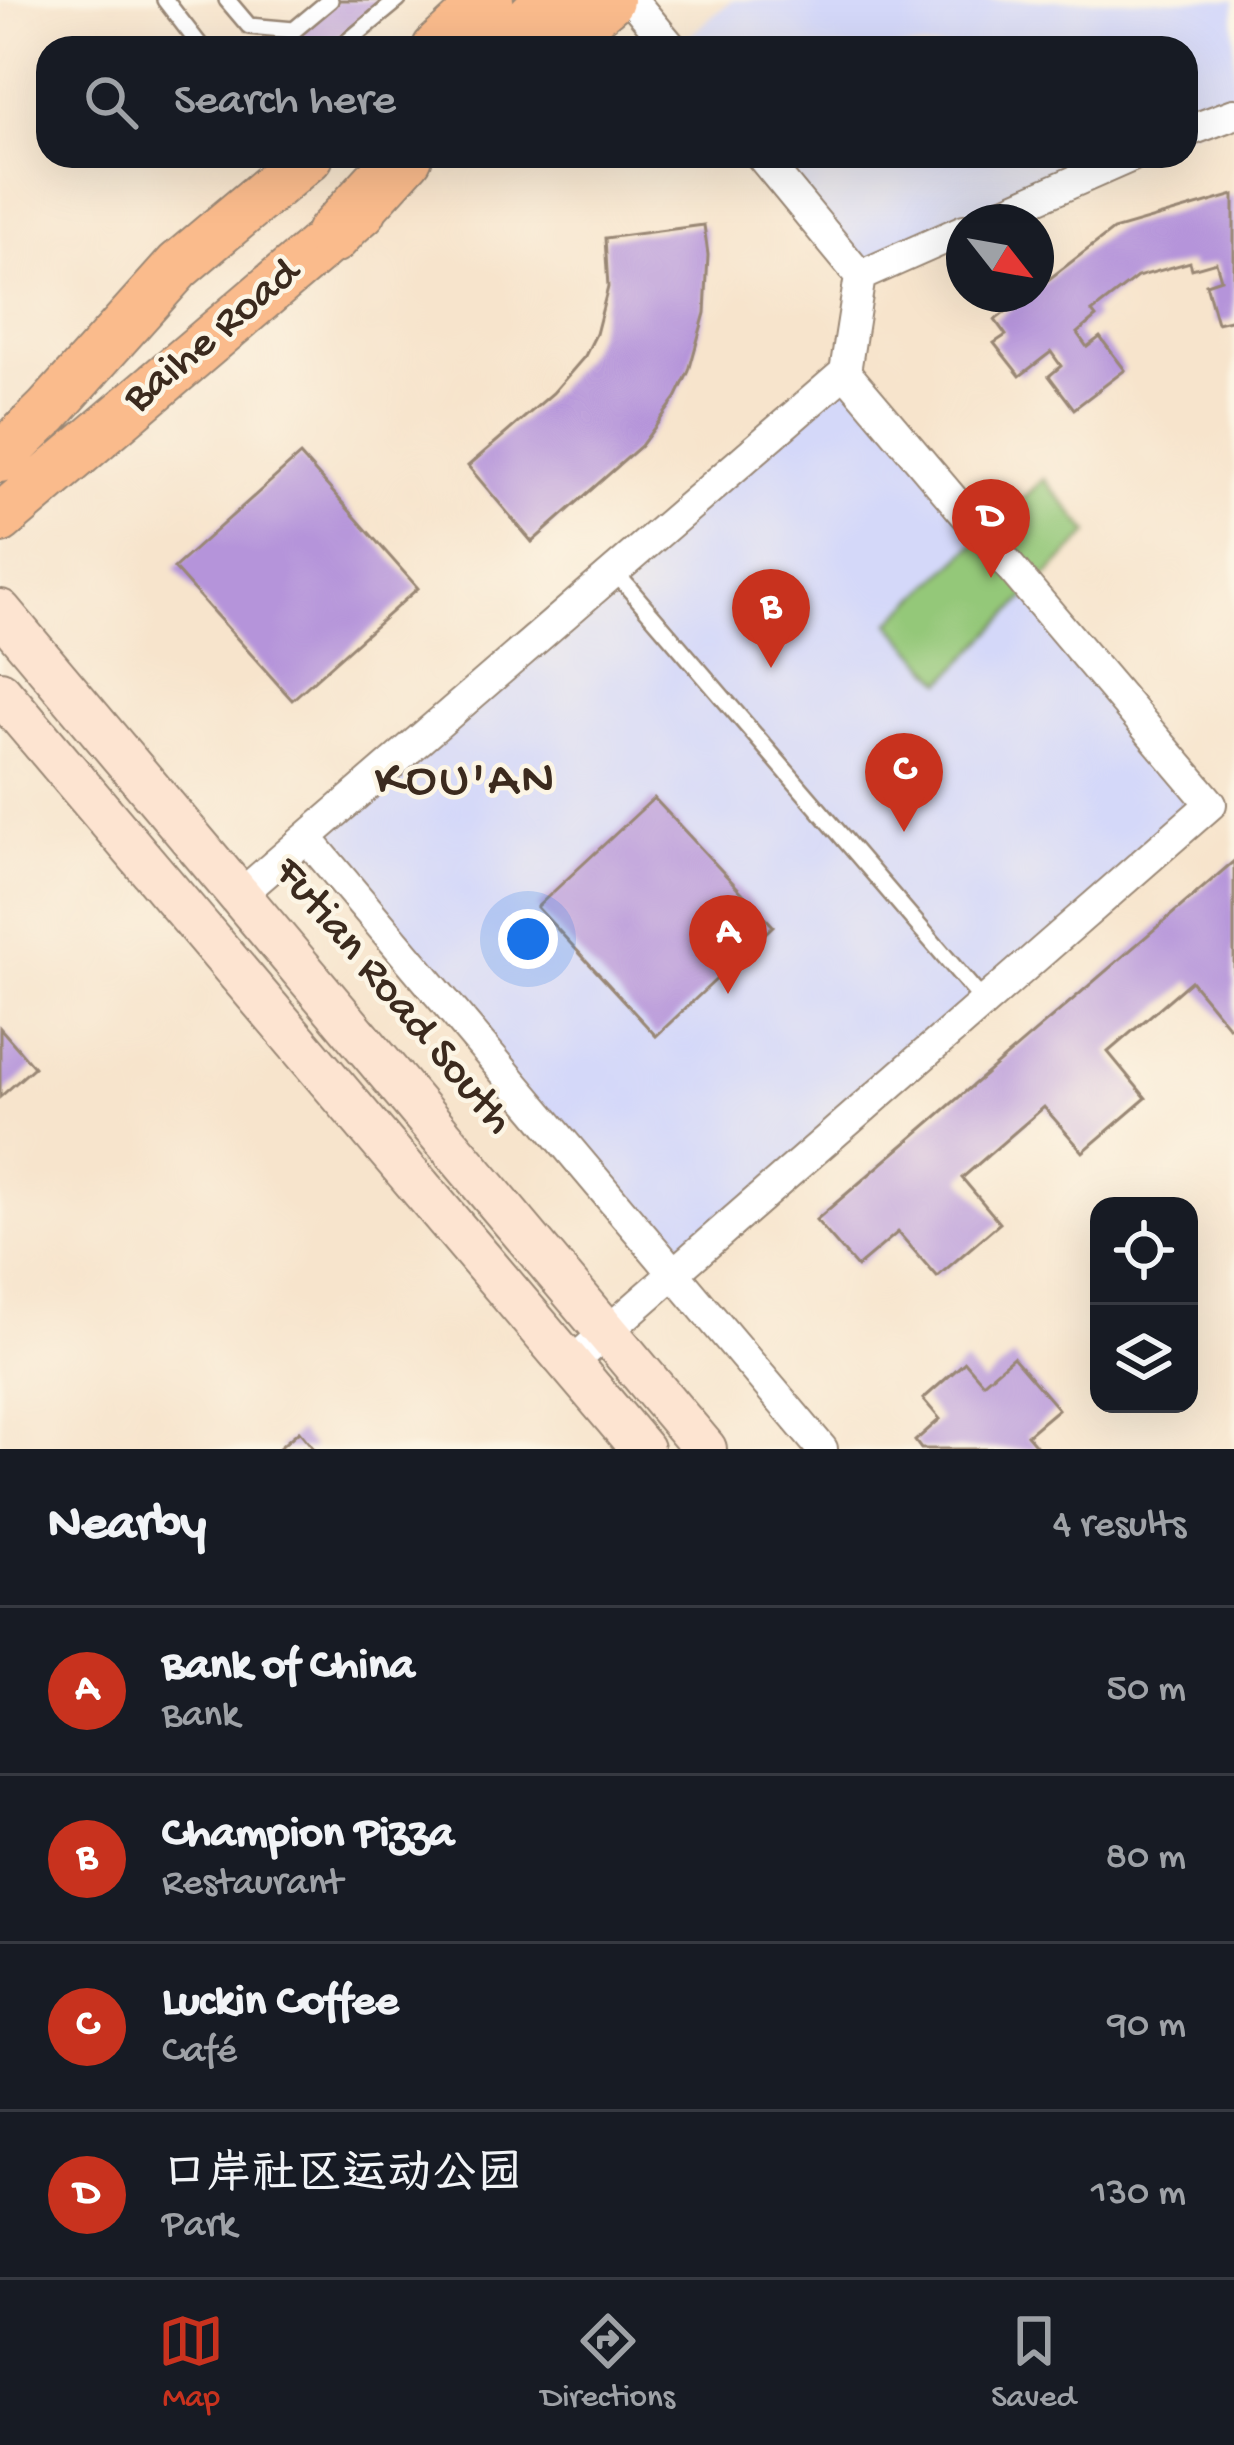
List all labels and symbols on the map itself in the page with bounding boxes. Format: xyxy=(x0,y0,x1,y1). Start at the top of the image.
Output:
north arrow xyxy=(946,204,1054,312)
street label: Baihe Road xyxy=(113,246,315,427)
pin: D xyxy=(952,479,1030,578)
pin: B xyxy=(732,569,810,668)
pin: C xyxy=(865,733,943,832)
district label: KOU'AN xyxy=(375,753,557,813)
street label: Futian Road South xyxy=(260,847,524,1147)
pin: A xyxy=(689,895,767,994)
your location xyxy=(498,909,558,969)

